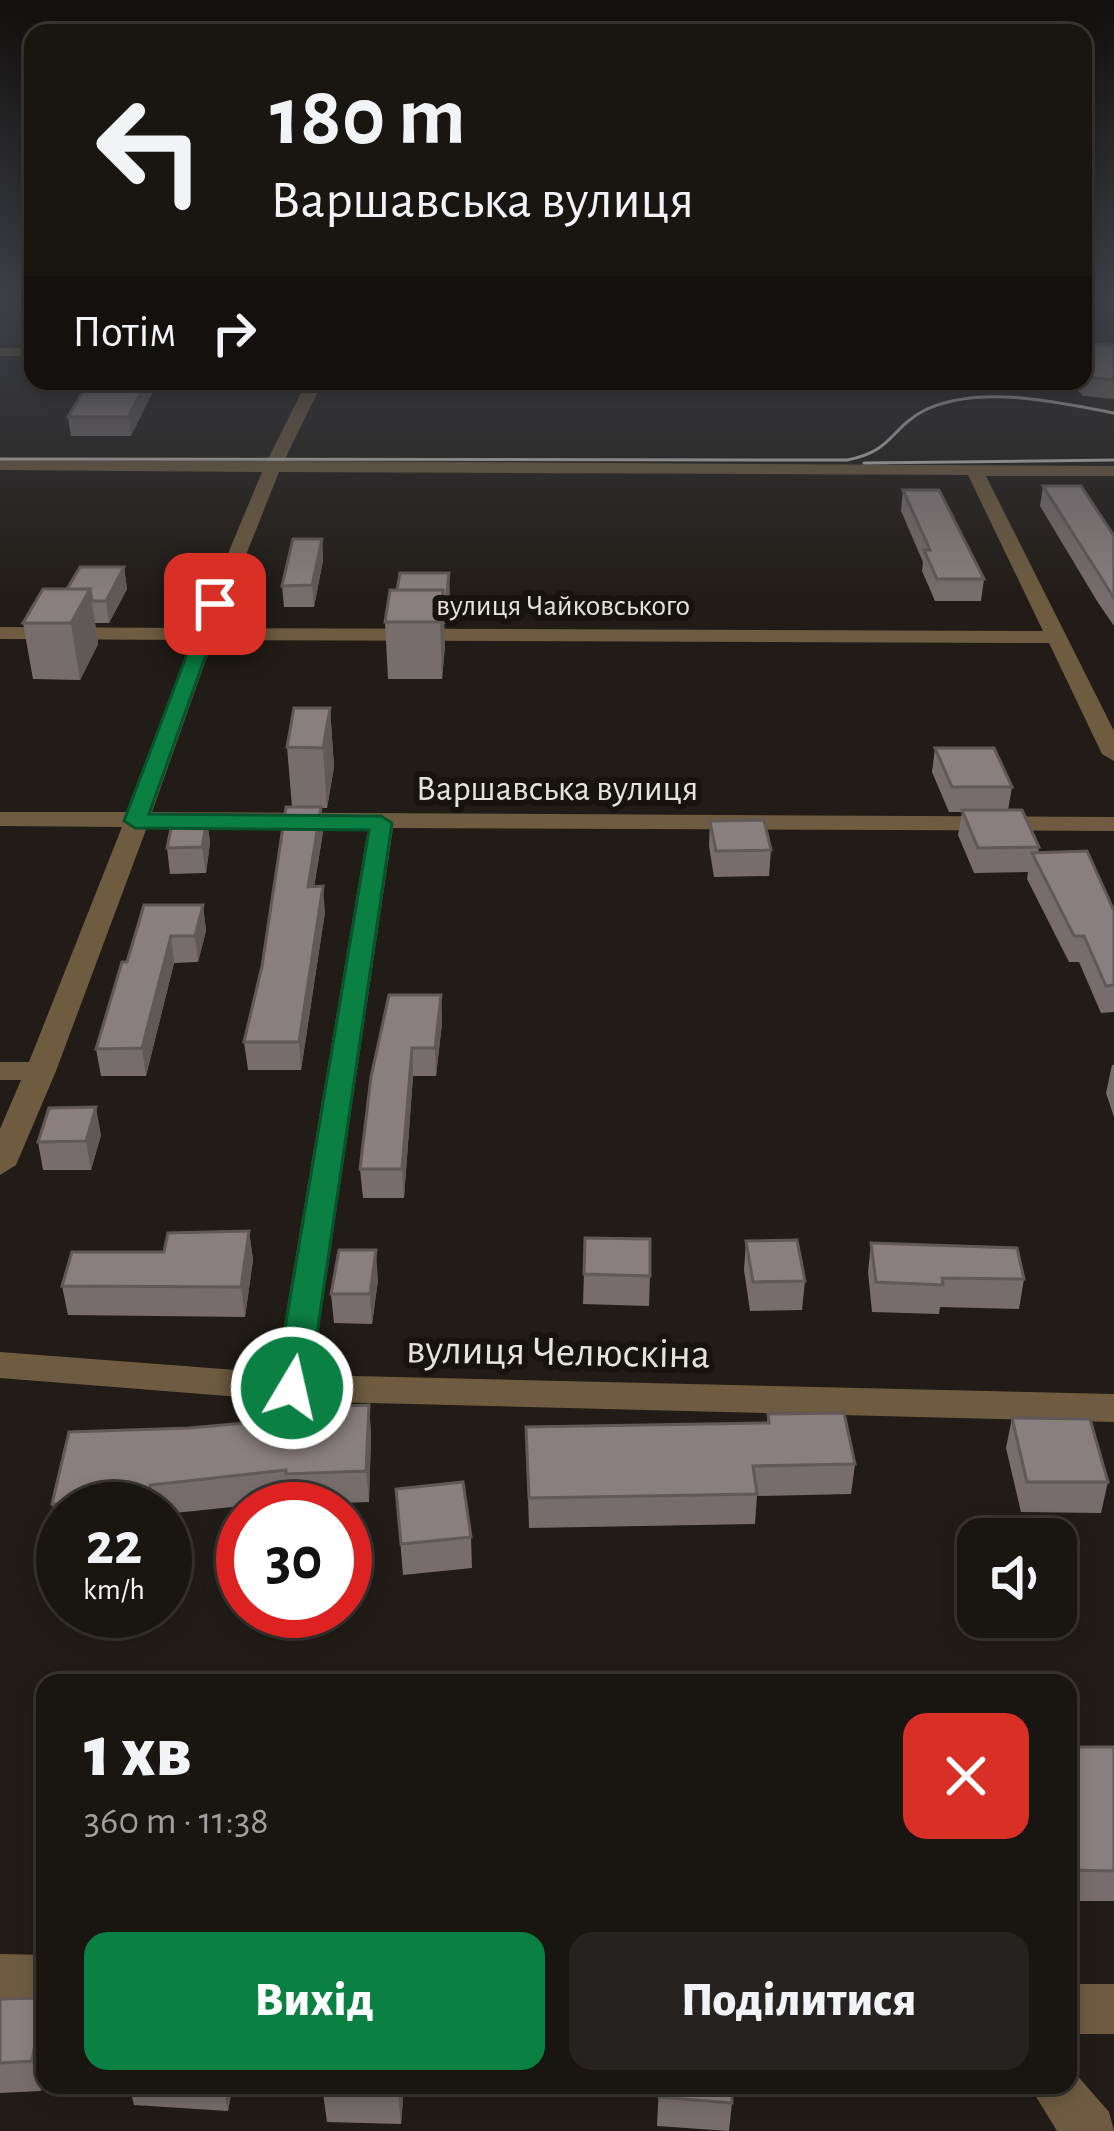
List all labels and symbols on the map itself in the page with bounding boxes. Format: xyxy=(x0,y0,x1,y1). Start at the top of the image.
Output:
pin xyxy=(164,553,266,655)
street label: вулиця Чайковського xyxy=(436,591,690,621)
street label: Варшавська вулиця xyxy=(416,771,698,807)
position arrow xyxy=(229,1325,355,1451)
street label: вулиця Челюскіна xyxy=(405,1328,710,1376)
speed limit sign: 30 xyxy=(216,1482,372,1638)

